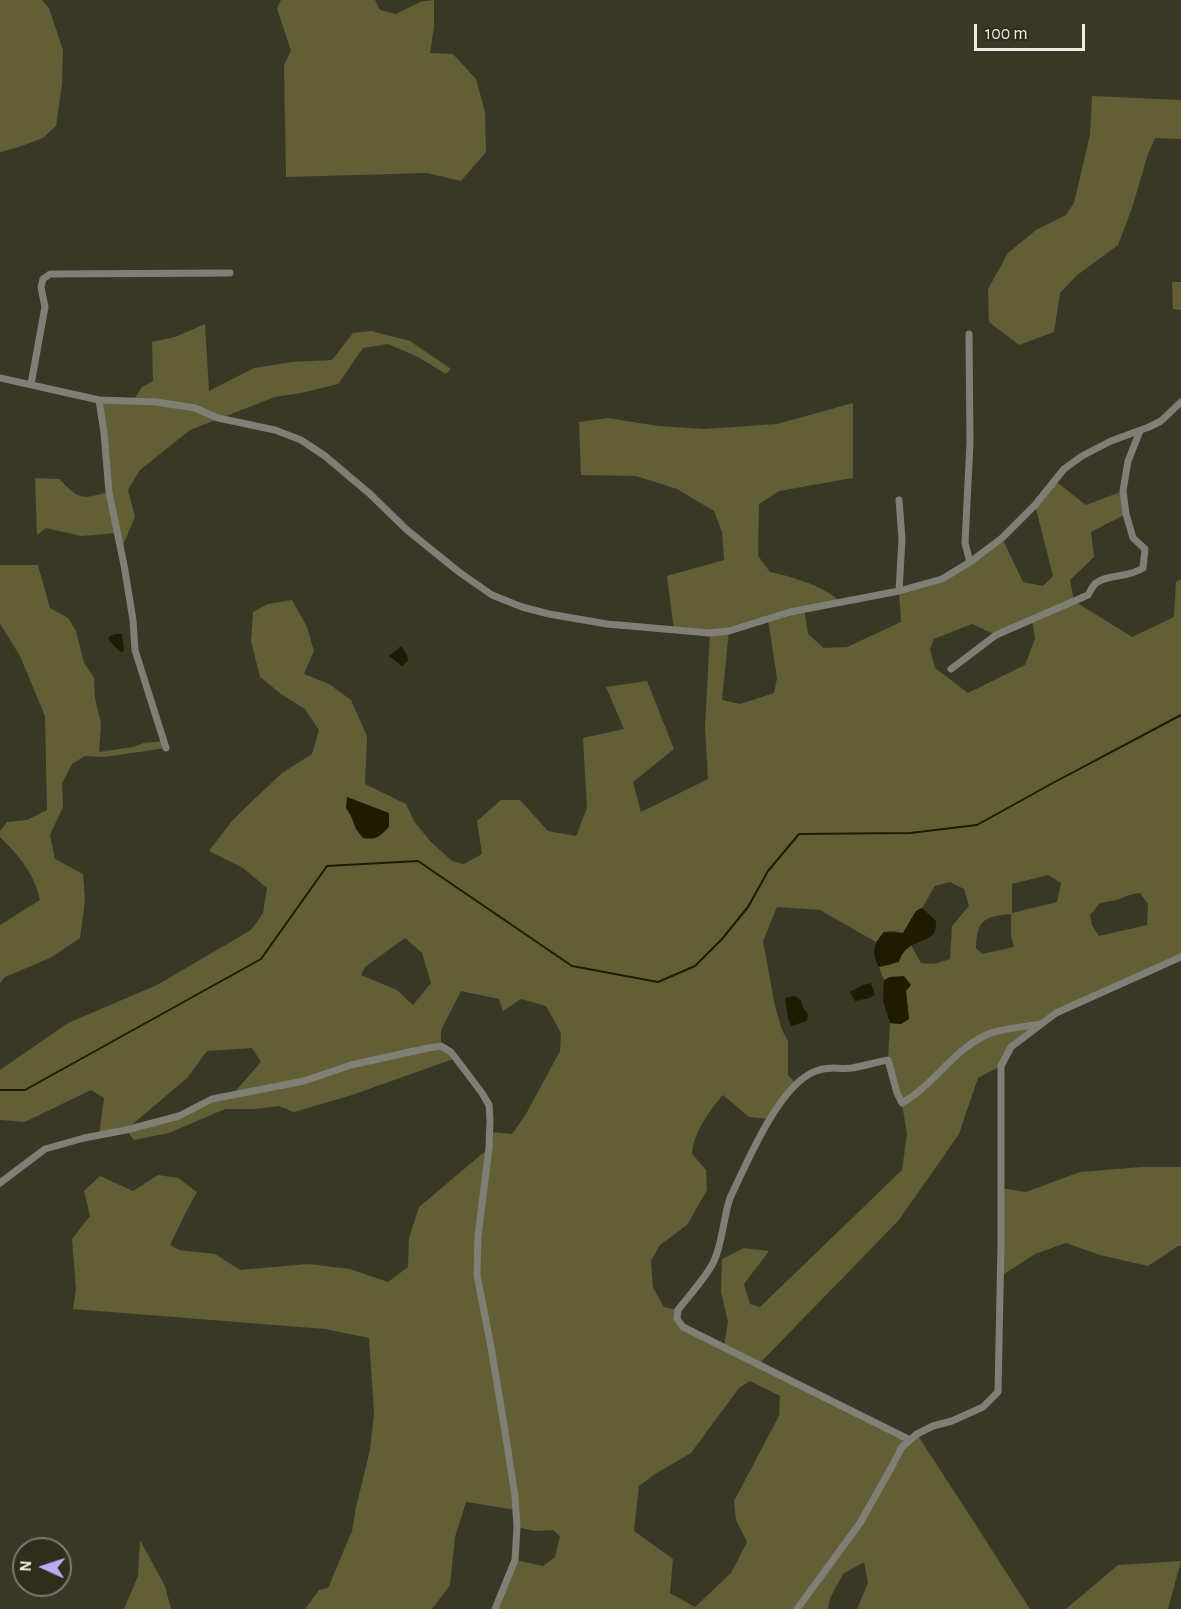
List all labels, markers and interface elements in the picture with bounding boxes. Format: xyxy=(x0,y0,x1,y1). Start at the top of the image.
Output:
scale bar xyxy=(977,12,1088,50)
text: 100 m xyxy=(985,25,1028,43)
north arrow xyxy=(12,1537,72,1597)
text: N xyxy=(18,1560,34,1572)

